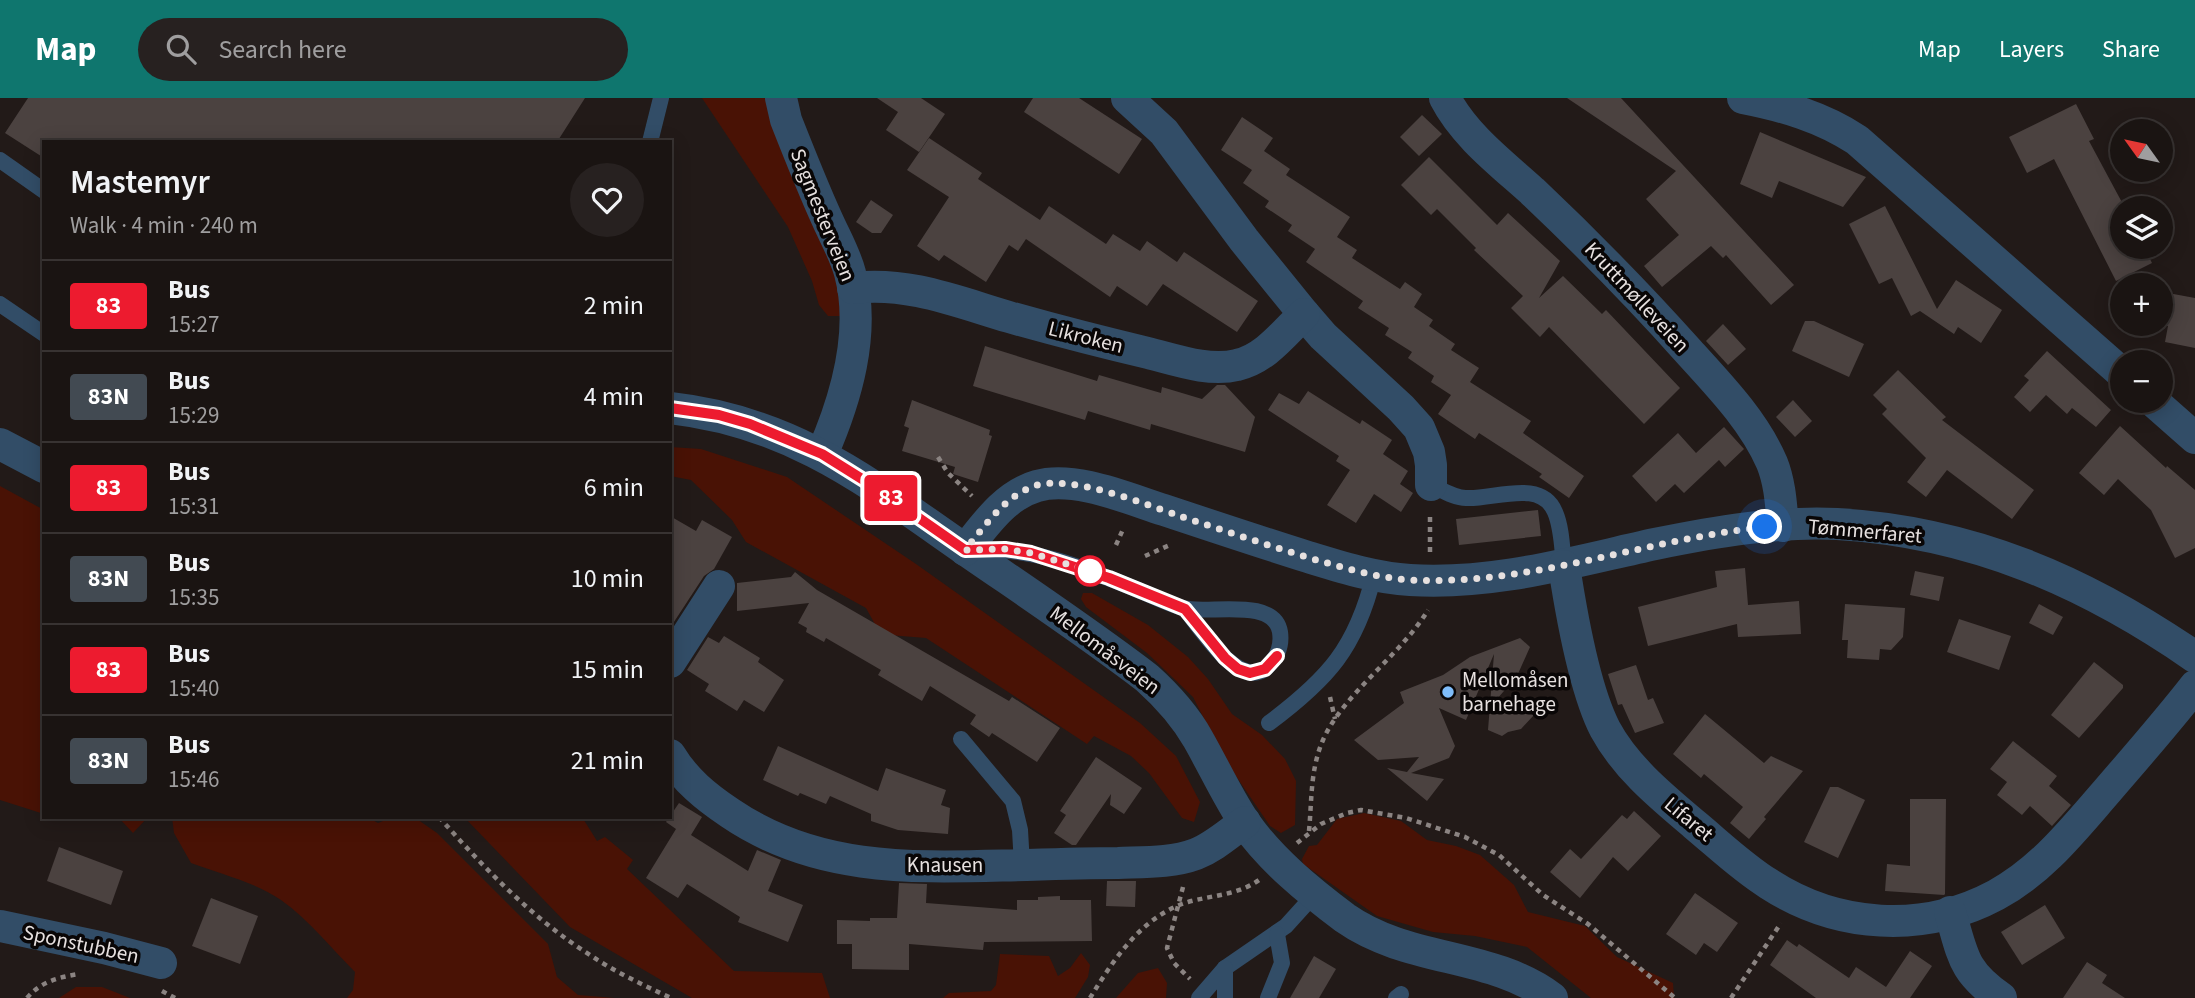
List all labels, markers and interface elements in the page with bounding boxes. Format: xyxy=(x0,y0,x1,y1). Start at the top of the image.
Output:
search box xyxy=(138,18,628,81)
text: Map xyxy=(35,26,96,73)
icon: search xyxy=(162,30,200,68)
text: Search here xyxy=(218,31,347,68)
text: Map xyxy=(1918,32,1961,67)
text: Layers xyxy=(1999,32,2064,67)
text: Share xyxy=(2102,32,2160,67)
north arrow xyxy=(2110,119,2174,182)
map controls xyxy=(2110,119,2173,413)
street label: Sagmesterveien xyxy=(783,144,863,286)
text: Mastemyr xyxy=(70,159,210,206)
button: heart xyxy=(570,163,644,237)
button: layers xyxy=(2110,196,2173,259)
text: Walk · 4 min · 240 m xyxy=(70,209,258,242)
street label: Kruttmølleveien xyxy=(1578,235,1696,359)
text: Bus xyxy=(168,271,210,308)
button: + xyxy=(2110,273,2173,336)
text: 2 min xyxy=(584,287,644,324)
text: 83 xyxy=(96,288,121,323)
text: 15:27 xyxy=(168,308,219,341)
street label: Likroken xyxy=(1045,313,1127,361)
button: − xyxy=(2110,350,2173,413)
text: Bus xyxy=(168,362,210,399)
text: 4 min xyxy=(584,378,644,415)
text: 83N xyxy=(88,379,129,414)
text: 15:29 xyxy=(168,399,219,432)
text: Bus xyxy=(168,453,210,490)
text: 6 min xyxy=(584,469,644,506)
text: 83 xyxy=(96,470,121,505)
line badge: 83 xyxy=(860,475,922,521)
text: 83 xyxy=(878,480,904,515)
text: 15:31 xyxy=(168,490,219,523)
your location xyxy=(1747,509,1782,544)
street label: Tømmerfaret xyxy=(1807,511,1923,551)
text: Bus xyxy=(168,544,210,581)
unlabelled marker xyxy=(1075,556,1105,586)
text: 10 min xyxy=(571,560,644,597)
text: 83N xyxy=(88,561,129,596)
text: 15:35 xyxy=(168,581,219,614)
street label: Mellomåsveien xyxy=(1043,598,1167,702)
text: Bus xyxy=(168,635,210,672)
text: 15 min xyxy=(571,651,644,688)
text: 83 xyxy=(96,652,121,687)
place label: Mellomåsen barnehage xyxy=(1462,665,1568,719)
text: 15:40 xyxy=(168,672,219,705)
marker: Mellomåsen barnehage xyxy=(1440,684,1456,700)
text: Bus xyxy=(168,726,210,763)
text: 21 min xyxy=(571,742,644,779)
text: 83N xyxy=(88,743,129,778)
text: 15:46 xyxy=(168,763,219,796)
street label: Lifaret xyxy=(1658,789,1720,849)
street label: Knausen xyxy=(907,850,983,880)
street label: Sponstubben xyxy=(20,917,142,971)

